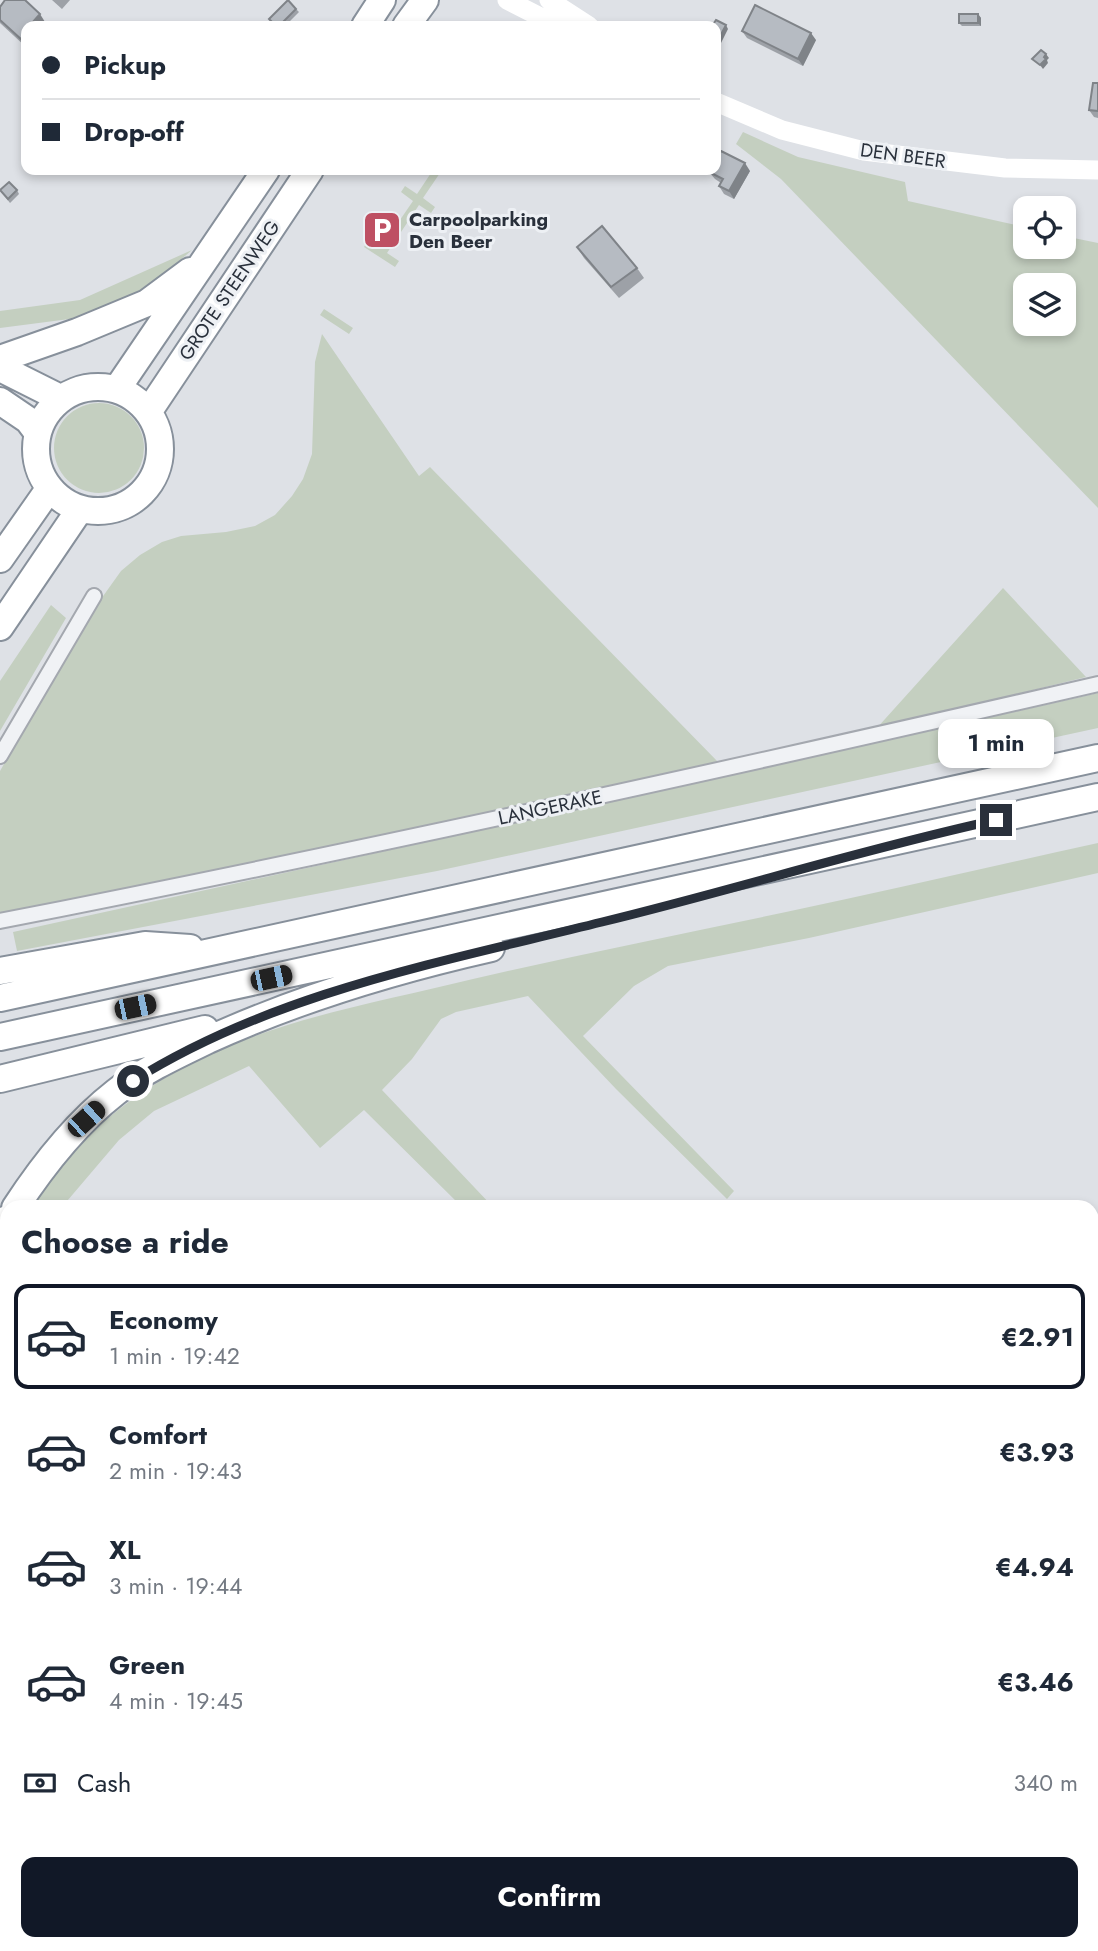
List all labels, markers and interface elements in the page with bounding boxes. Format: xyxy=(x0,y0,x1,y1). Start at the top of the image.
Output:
text: Pickup xyxy=(84,46,166,84)
text: Drop-off xyxy=(84,113,184,151)
street label: DEN BEER xyxy=(859,136,948,175)
map controls xyxy=(1013,196,1076,336)
button: locate xyxy=(1013,196,1076,259)
place label: Carpoolparking Den Beer xyxy=(409,206,548,255)
parking icon: Carpoolparking Den Beer xyxy=(361,209,403,251)
street label: GROTE STEENWEG xyxy=(172,215,286,366)
button: layers xyxy=(1013,273,1076,336)
callout: 1 min xyxy=(938,718,1054,768)
text: 1 min xyxy=(967,726,1025,760)
street label: LANGERAKE xyxy=(495,783,605,832)
route end xyxy=(980,804,1012,836)
car xyxy=(249,963,294,993)
car xyxy=(113,992,158,1022)
route start xyxy=(117,1065,149,1097)
car xyxy=(64,1097,109,1141)
text: Choose a ride xyxy=(21,1219,229,1265)
text: Economy xyxy=(109,1301,218,1339)
icon: car xyxy=(25,1305,88,1368)
text: €2.91 xyxy=(1001,1318,1074,1356)
text: 1 min · 19:42 xyxy=(109,1339,240,1373)
text: Comfort xyxy=(109,1416,207,1454)
icon: car xyxy=(25,1420,88,1483)
text: €3.93 xyxy=(999,1433,1074,1471)
text: 2 min · 19:43 xyxy=(109,1454,242,1488)
text: XL xyxy=(109,1531,141,1569)
icon: car xyxy=(25,1535,88,1598)
text: €4.94 xyxy=(995,1548,1074,1586)
text: 3 min · 19:44 xyxy=(109,1569,242,1603)
text: Green xyxy=(109,1646,185,1684)
icon: car xyxy=(25,1650,88,1713)
text: €3.46 xyxy=(997,1663,1074,1701)
text: 4 min · 19:45 xyxy=(109,1684,243,1718)
icon: cash xyxy=(21,1764,59,1802)
text: Cash xyxy=(77,1764,131,1802)
text: 340 m xyxy=(1013,1766,1078,1800)
button: Confirm xyxy=(21,1857,1078,1937)

